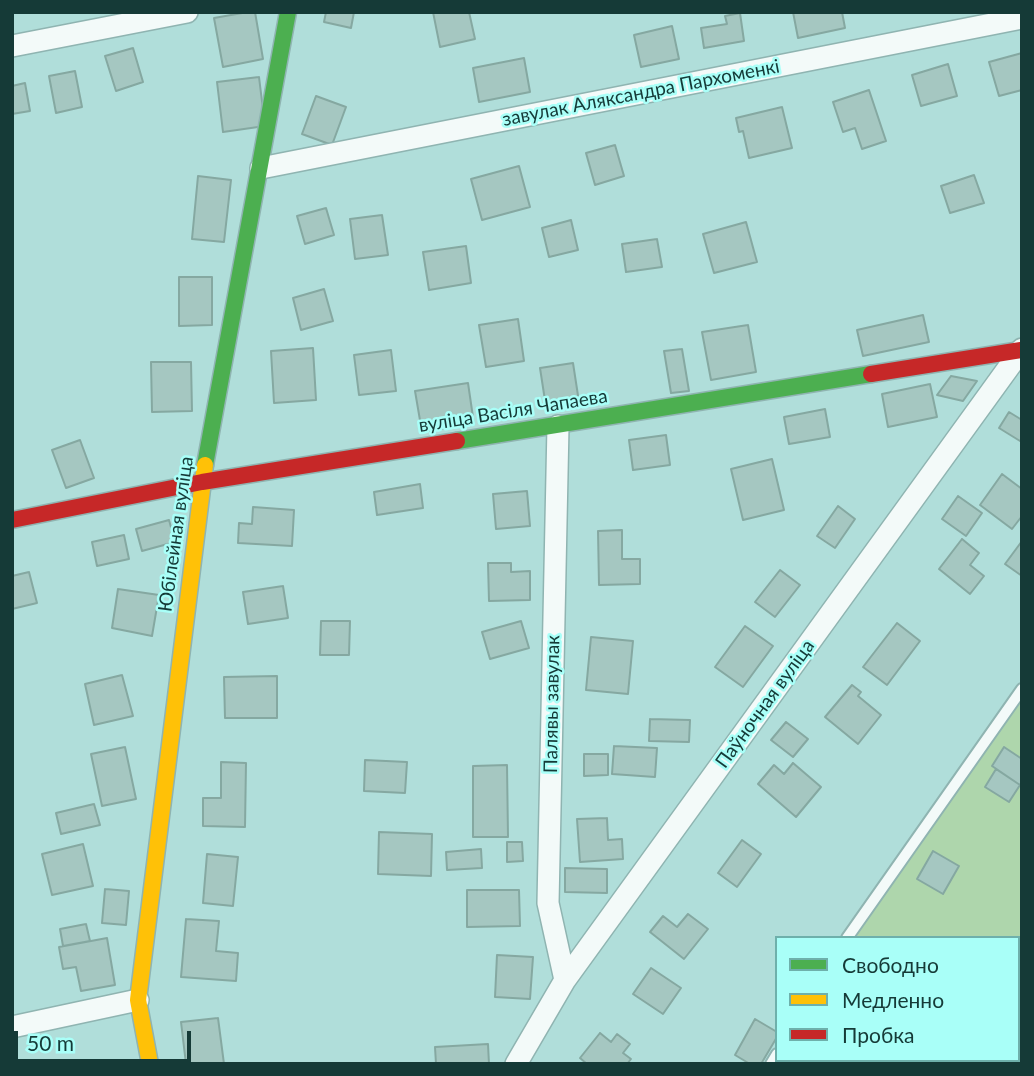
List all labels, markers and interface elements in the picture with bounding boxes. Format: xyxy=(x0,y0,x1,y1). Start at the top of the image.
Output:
street label: завулак Аляксандра Пархоменкі xyxy=(500,55,782,131)
street label: вуліца Васіля Чапаева xyxy=(417,385,609,437)
street label: Юбілейная вуліца xyxy=(154,455,198,613)
street label: Палявы завулак xyxy=(539,635,565,773)
street label: Паўночная вуліца xyxy=(711,635,819,773)
legend xyxy=(775,936,1020,1062)
text: Свободно xyxy=(842,952,939,977)
text: Медленно xyxy=(842,987,944,1012)
scale bar xyxy=(18,1016,194,1060)
text: Пробка xyxy=(842,1022,915,1047)
text: 50 m xyxy=(27,1030,74,1055)

